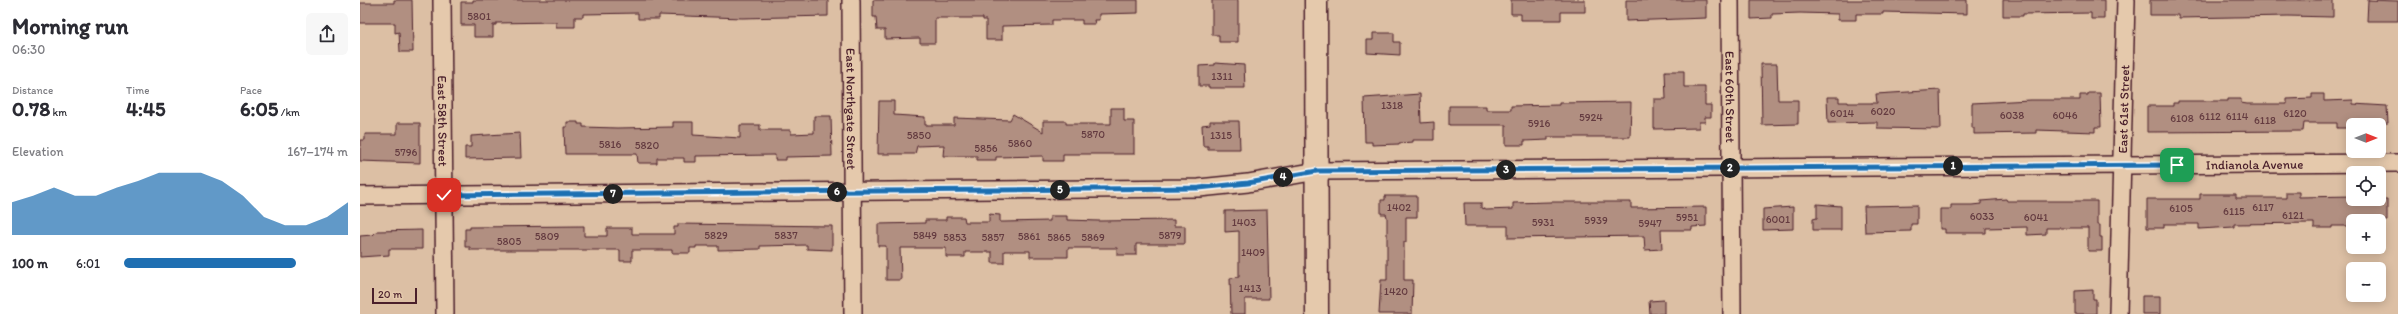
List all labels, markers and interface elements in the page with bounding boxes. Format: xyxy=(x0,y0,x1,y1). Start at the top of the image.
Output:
house number: 5801 xyxy=(467,10,491,23)
text: Morning run xyxy=(12,13,128,40)
button: share xyxy=(306,13,348,55)
text: 06:30 xyxy=(12,42,45,57)
street label: East Northgate Street xyxy=(844,48,860,170)
street label: East 60th Street xyxy=(1723,51,1738,143)
street label: East 61st Street xyxy=(2115,64,2132,154)
house number: 1311 xyxy=(1211,70,1233,83)
street label: East 58th Street xyxy=(435,75,451,167)
text: Distance xyxy=(12,84,53,97)
text: Time xyxy=(126,84,149,97)
text: Pace xyxy=(240,84,262,97)
text: 0.78 xyxy=(12,97,50,121)
text: 4:45 xyxy=(126,97,165,121)
text: 6:05 xyxy=(240,97,278,121)
house number: 1318 xyxy=(1381,99,1403,112)
house number: 6020 xyxy=(1870,105,1896,118)
text: km xyxy=(50,106,67,119)
text: /km xyxy=(278,106,300,119)
house number: 6014 xyxy=(1830,107,1855,120)
house number: 6120 xyxy=(2283,107,2307,120)
house number: 6038 xyxy=(2000,109,2024,122)
house number: 6046 xyxy=(2052,109,2078,122)
house number: 6112 xyxy=(2199,110,2221,123)
house number: 6114 xyxy=(2226,110,2249,123)
house number: 5924 xyxy=(1579,111,1603,124)
house number: 6108 xyxy=(2170,112,2194,125)
house number: 6118 xyxy=(2254,114,2276,127)
house number: 5916 xyxy=(1528,117,1550,130)
north arrow xyxy=(2346,118,2386,158)
map controls xyxy=(2346,118,2386,302)
house number: 5870 xyxy=(1081,128,1105,141)
house number: 5850 xyxy=(907,129,931,142)
house number: 1315 xyxy=(1210,129,1232,142)
house number: 5860 xyxy=(1008,137,1032,150)
house number: 5816 xyxy=(599,138,622,151)
house number: 5820 xyxy=(635,139,659,152)
house number: 5856 xyxy=(974,142,998,155)
text: Elevation xyxy=(12,144,64,159)
text: 167–174 m xyxy=(287,144,348,159)
house number: 5796 xyxy=(395,146,418,159)
pin xyxy=(2160,148,2194,182)
icon: arrive xyxy=(2166,154,2188,176)
pin: 1 xyxy=(1943,156,1963,176)
street label: Indianola Avenue xyxy=(2206,156,2304,172)
pin: 2 xyxy=(1720,158,1740,178)
text: 1 xyxy=(1950,159,1956,172)
pin: 3 xyxy=(1496,160,1516,180)
text: 2 xyxy=(1727,161,1733,174)
text: 3 xyxy=(1503,163,1509,176)
button: locate xyxy=(2346,166,2386,206)
pin: 4 xyxy=(1273,167,1293,187)
text: 4 xyxy=(1280,170,1286,183)
pin xyxy=(427,178,461,212)
pin: 5 xyxy=(1050,180,1070,200)
pin: 6 xyxy=(827,182,847,202)
text: 5 xyxy=(1057,183,1063,196)
icon: check xyxy=(433,184,455,206)
pin: 7 xyxy=(603,184,623,204)
text: 6 xyxy=(834,185,840,198)
text: 7 xyxy=(610,187,616,200)
house number: 1402 xyxy=(1387,201,1411,214)
house number: 6117 xyxy=(2252,201,2274,214)
house number: 6105 xyxy=(2169,202,2193,215)
house number: 6115 xyxy=(2223,205,2245,218)
house number: 6121 xyxy=(2282,209,2304,222)
house number: 6033 xyxy=(1970,210,1994,223)
house number: 5951 xyxy=(1676,211,1698,224)
house number: 6041 xyxy=(2024,211,2048,224)
house number: 6001 xyxy=(1766,213,1790,226)
house number: 5939 xyxy=(1584,214,1608,227)
button: + xyxy=(2346,214,2386,254)
house number: 1403 xyxy=(1232,216,1256,229)
house number: 5931 xyxy=(1532,216,1554,229)
house number: 5947 xyxy=(1638,217,1662,230)
house number: 5829 xyxy=(704,229,728,242)
house number: 5837 xyxy=(774,229,798,242)
house number: 5849 xyxy=(913,229,937,242)
house number: 5879 xyxy=(1158,229,1182,242)
house number: 5809 xyxy=(535,230,559,243)
house number: 5861 xyxy=(1018,230,1040,243)
house number: 5853 xyxy=(943,231,967,244)
house number: 5857 xyxy=(981,231,1005,244)
house number: 5865 xyxy=(1047,231,1071,244)
house number: 5869 xyxy=(1081,231,1105,244)
house number: 5805 xyxy=(497,235,521,248)
house number: 1409 xyxy=(1241,246,1265,259)
text: 100 m xyxy=(12,256,48,271)
text: 6:01 xyxy=(76,256,100,271)
button: − xyxy=(2346,262,2386,302)
house number: 1413 xyxy=(1239,282,1261,295)
house number: 1420 xyxy=(1384,285,1408,298)
scale bar xyxy=(372,286,417,305)
text: 20 m xyxy=(378,288,402,301)

